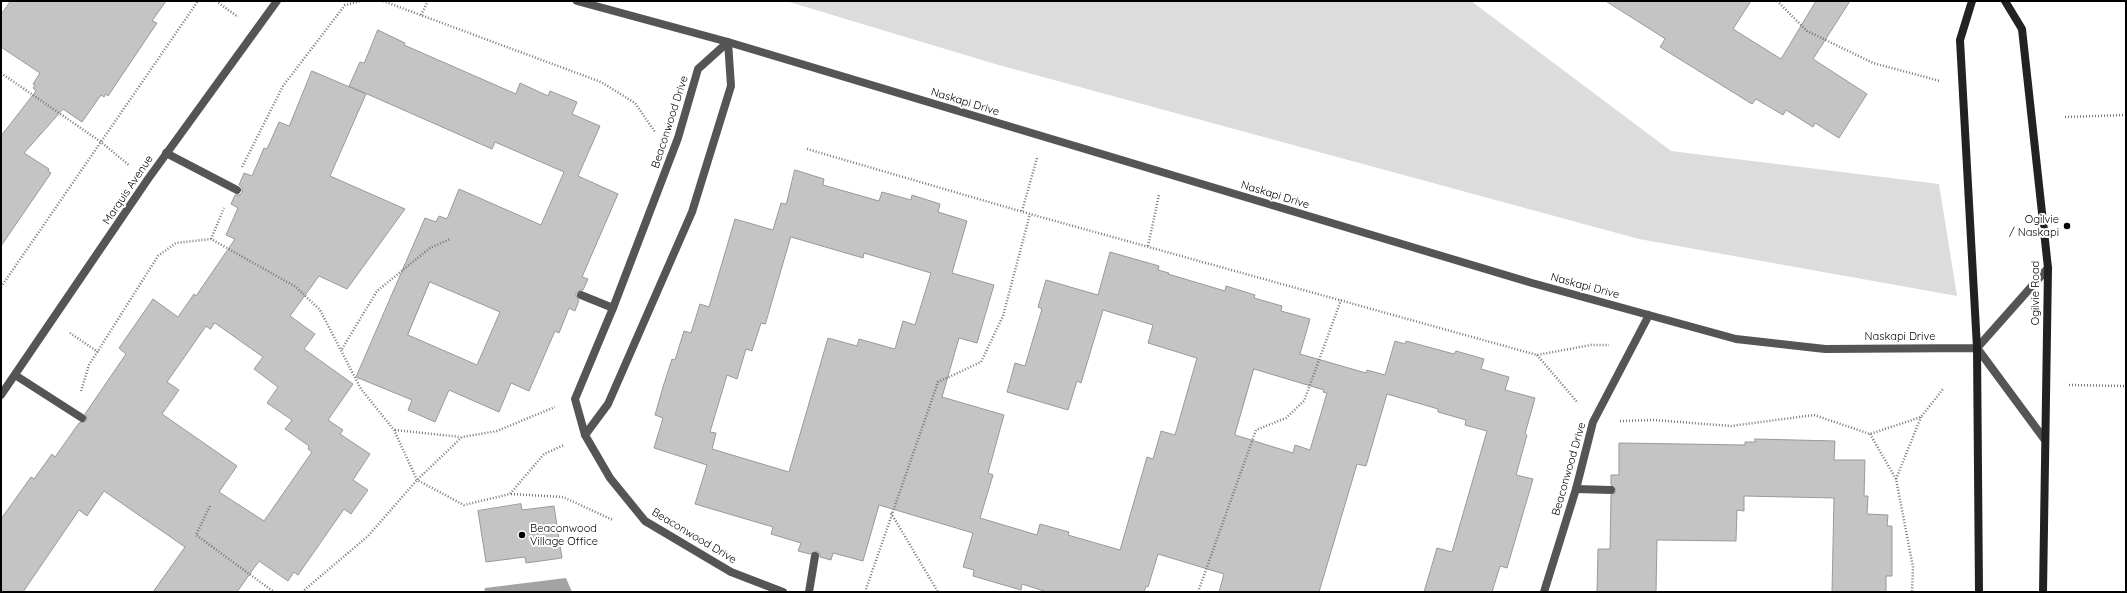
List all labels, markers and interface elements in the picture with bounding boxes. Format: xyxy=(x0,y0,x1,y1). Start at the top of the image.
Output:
street label: Beaconwood Drive xyxy=(649,74,691,170)
street label: Naskapi Drive xyxy=(929,85,1001,119)
street label: Marquis Avenue xyxy=(100,153,156,227)
street label: Naskapi Drive xyxy=(1239,178,1311,212)
place label: Ogilvie / Naskapi xyxy=(2009,213,2059,239)
marker: Ogilvie / Naskapi xyxy=(2062,221,2072,231)
street label: Ogilvie Road xyxy=(2029,261,2043,325)
street label: Naskapi Drive xyxy=(1549,270,1621,302)
street label: Naskapi Drive xyxy=(1865,330,1935,344)
street label: Beaconwood Drive xyxy=(1549,421,1589,517)
street label: Beaconwood Drive xyxy=(649,505,739,567)
place label: Beaconwood Village Office xyxy=(530,522,598,548)
marker: Beaconwood Village Office xyxy=(517,530,527,540)

